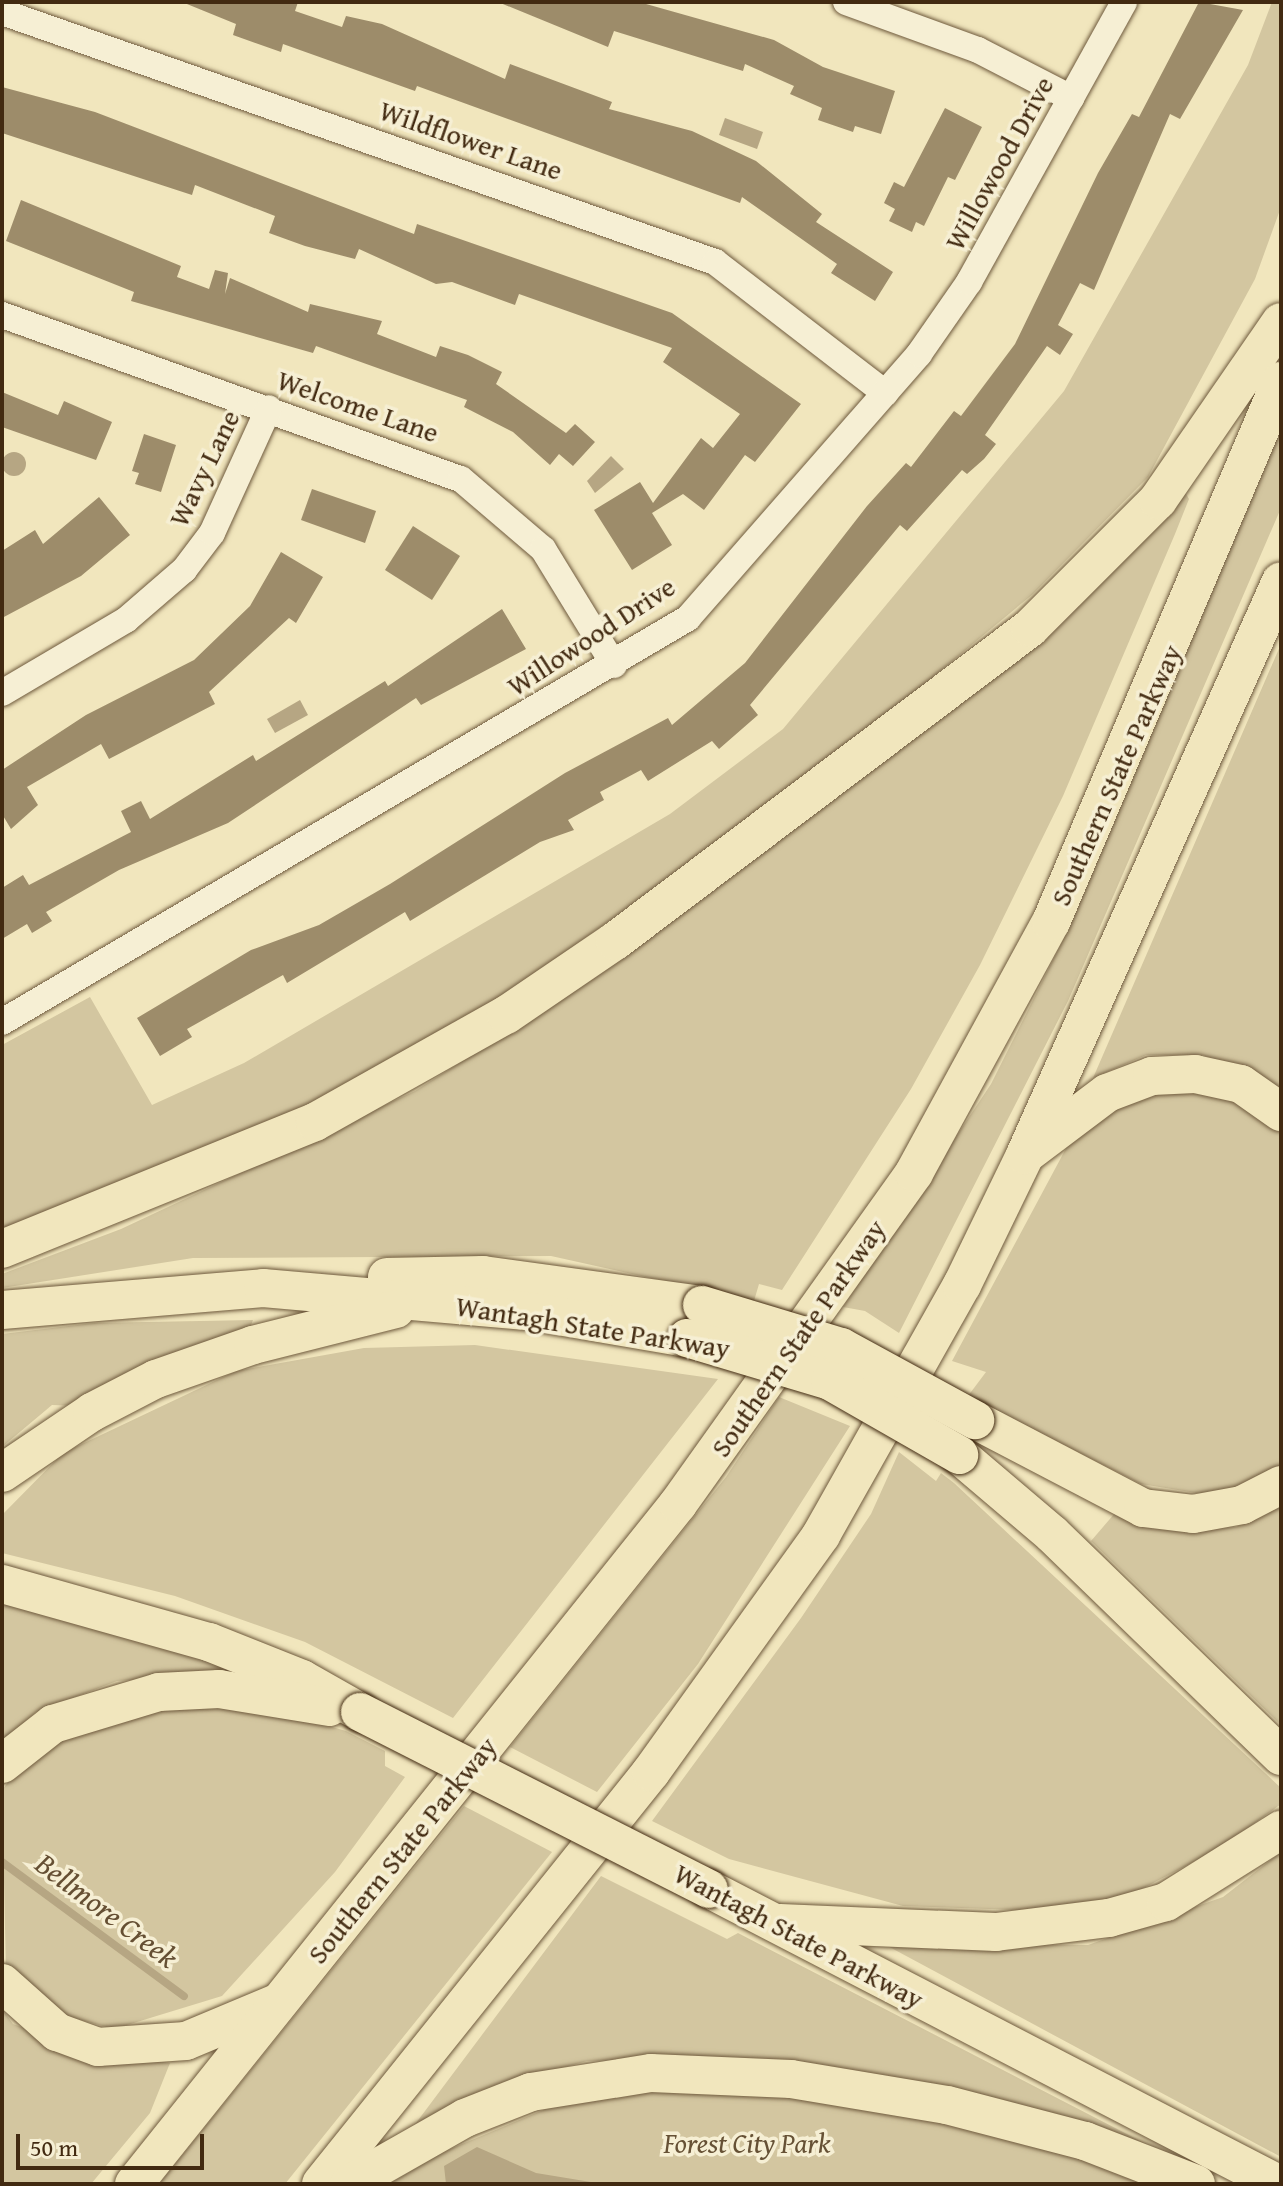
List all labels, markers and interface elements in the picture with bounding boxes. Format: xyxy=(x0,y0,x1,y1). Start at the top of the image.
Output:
street label: Willowood Drive xyxy=(937,70,1061,256)
street label: Wildflower Lane xyxy=(375,93,567,187)
street label: Welcome Lane xyxy=(273,363,443,449)
street label: Wavy Lane xyxy=(161,404,247,532)
street label: Willowood Drive xyxy=(501,569,681,703)
street label: Southern State Parkway xyxy=(1043,639,1189,911)
street label: Southern State Parkway xyxy=(703,1213,893,1463)
street label: Wantagh State Parkway xyxy=(453,1289,733,1365)
street label: Southern State Parkway xyxy=(300,1730,504,1970)
water label: Bellmore Creek xyxy=(29,1845,185,1975)
street label: Wantagh State Parkway xyxy=(669,1856,929,2016)
scale bar xyxy=(20,2118,208,2168)
park label: Forest City Park xyxy=(663,2126,831,2160)
text: 50 m xyxy=(30,2130,78,2165)

